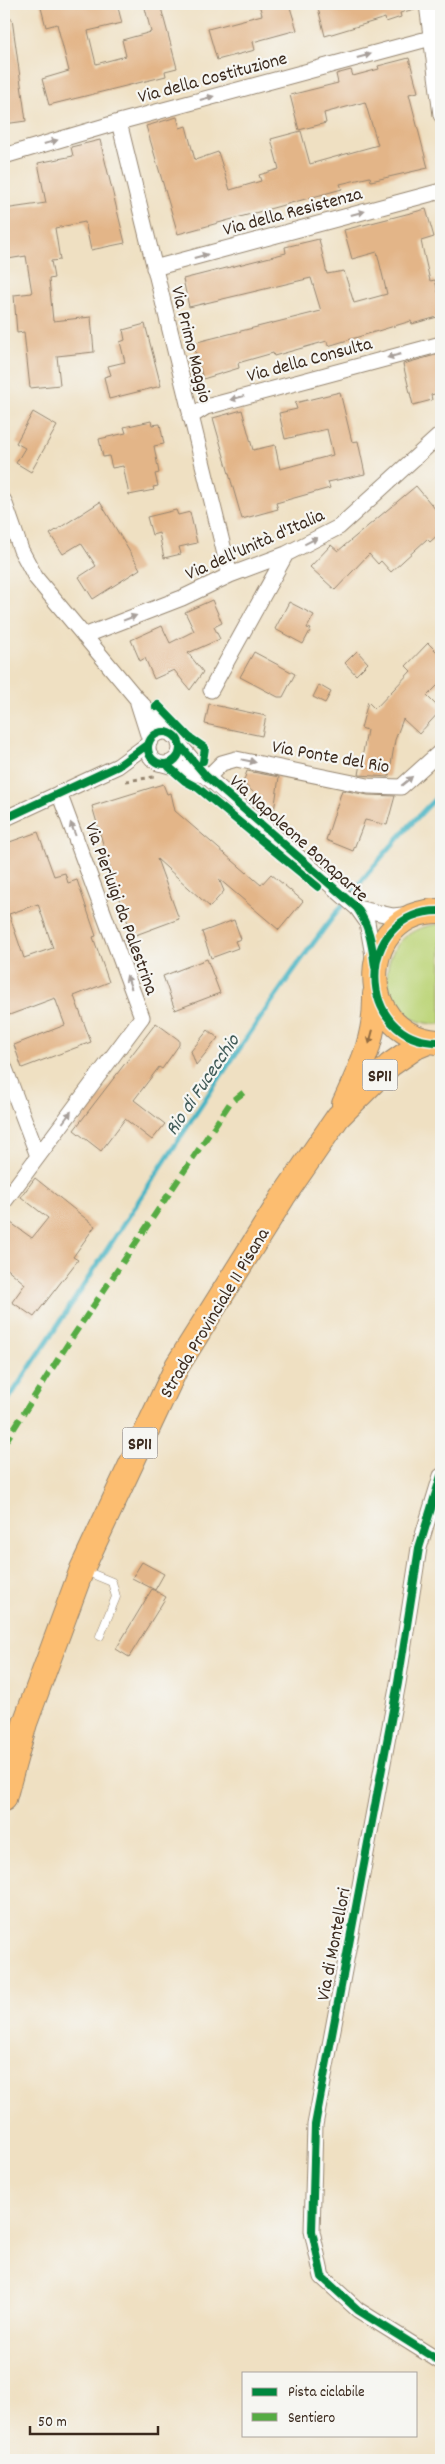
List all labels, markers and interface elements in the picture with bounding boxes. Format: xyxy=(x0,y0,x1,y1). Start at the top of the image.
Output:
street label: Via della Costituzione xyxy=(135,47,290,112)
one-way arrow xyxy=(357,52,372,60)
one-way arrow xyxy=(200,94,215,102)
one-way arrow xyxy=(43,137,58,145)
street label: Via della Resistenza xyxy=(220,182,366,245)
one-way arrow xyxy=(350,209,365,217)
one-way arrow xyxy=(193,251,208,259)
street label: Via Primo Maggio xyxy=(162,284,217,406)
street label: Via della Consulta xyxy=(244,331,377,391)
one-way arrow xyxy=(387,353,402,361)
one-way arrow xyxy=(230,395,245,403)
street label: Via dell'Unità d'Italia xyxy=(182,503,330,589)
one-way arrow xyxy=(304,537,319,545)
one-way arrow xyxy=(123,614,138,622)
street label: Via Ponte del Rio xyxy=(270,735,391,782)
one-way arrow xyxy=(241,757,256,765)
street label: Via Napoleone Bonaparte xyxy=(222,770,373,910)
one-way arrow xyxy=(400,776,413,787)
street label: Via Pierluigi da Palestrina xyxy=(76,819,164,1000)
one-way arrow xyxy=(69,821,77,836)
one-way arrow xyxy=(125,974,132,989)
water label: Rio di Fucecchio xyxy=(159,1029,248,1142)
one-way arrow xyxy=(367,1030,375,1045)
road number: SP11 xyxy=(362,1060,398,1090)
one-way arrow xyxy=(62,1110,72,1124)
street label: Strada Provinciale 11 Pisana xyxy=(154,1223,278,1404)
road number: SP11 xyxy=(122,1428,158,1459)
street label: Via di Montellori xyxy=(311,1885,360,2003)
legend xyxy=(242,2372,418,2436)
text: Pista ciclabile xyxy=(288,2382,365,2404)
scale bar xyxy=(30,2404,158,2436)
text: Sentiero xyxy=(288,2408,336,2430)
text: 50 m xyxy=(38,2412,67,2434)

